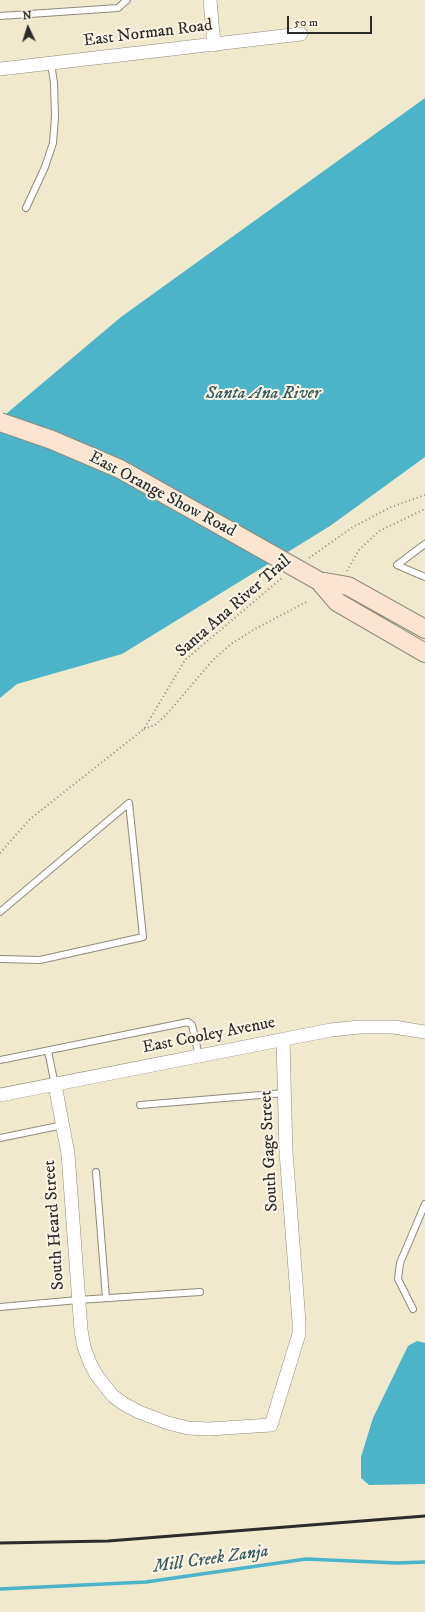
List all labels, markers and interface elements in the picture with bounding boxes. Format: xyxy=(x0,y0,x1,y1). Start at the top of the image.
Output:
north arrow xyxy=(8,8,48,48)
scale bar xyxy=(289,8,374,34)
text: N xyxy=(22,9,32,23)
text: 50 m xyxy=(294,15,318,30)
street label: East Norman Road xyxy=(82,16,214,52)
water label: Santa Ana River xyxy=(206,383,320,405)
street label: East Orange Show Road xyxy=(85,448,239,542)
street label: Santa Ana River Trail xyxy=(172,551,296,663)
street label: East Cooley Avenue xyxy=(141,1013,277,1059)
street label: South Gage Street xyxy=(257,1090,283,1212)
street label: South Heard Street xyxy=(40,1159,70,1291)
water label: Mill Creek Zanja xyxy=(152,1541,270,1579)

